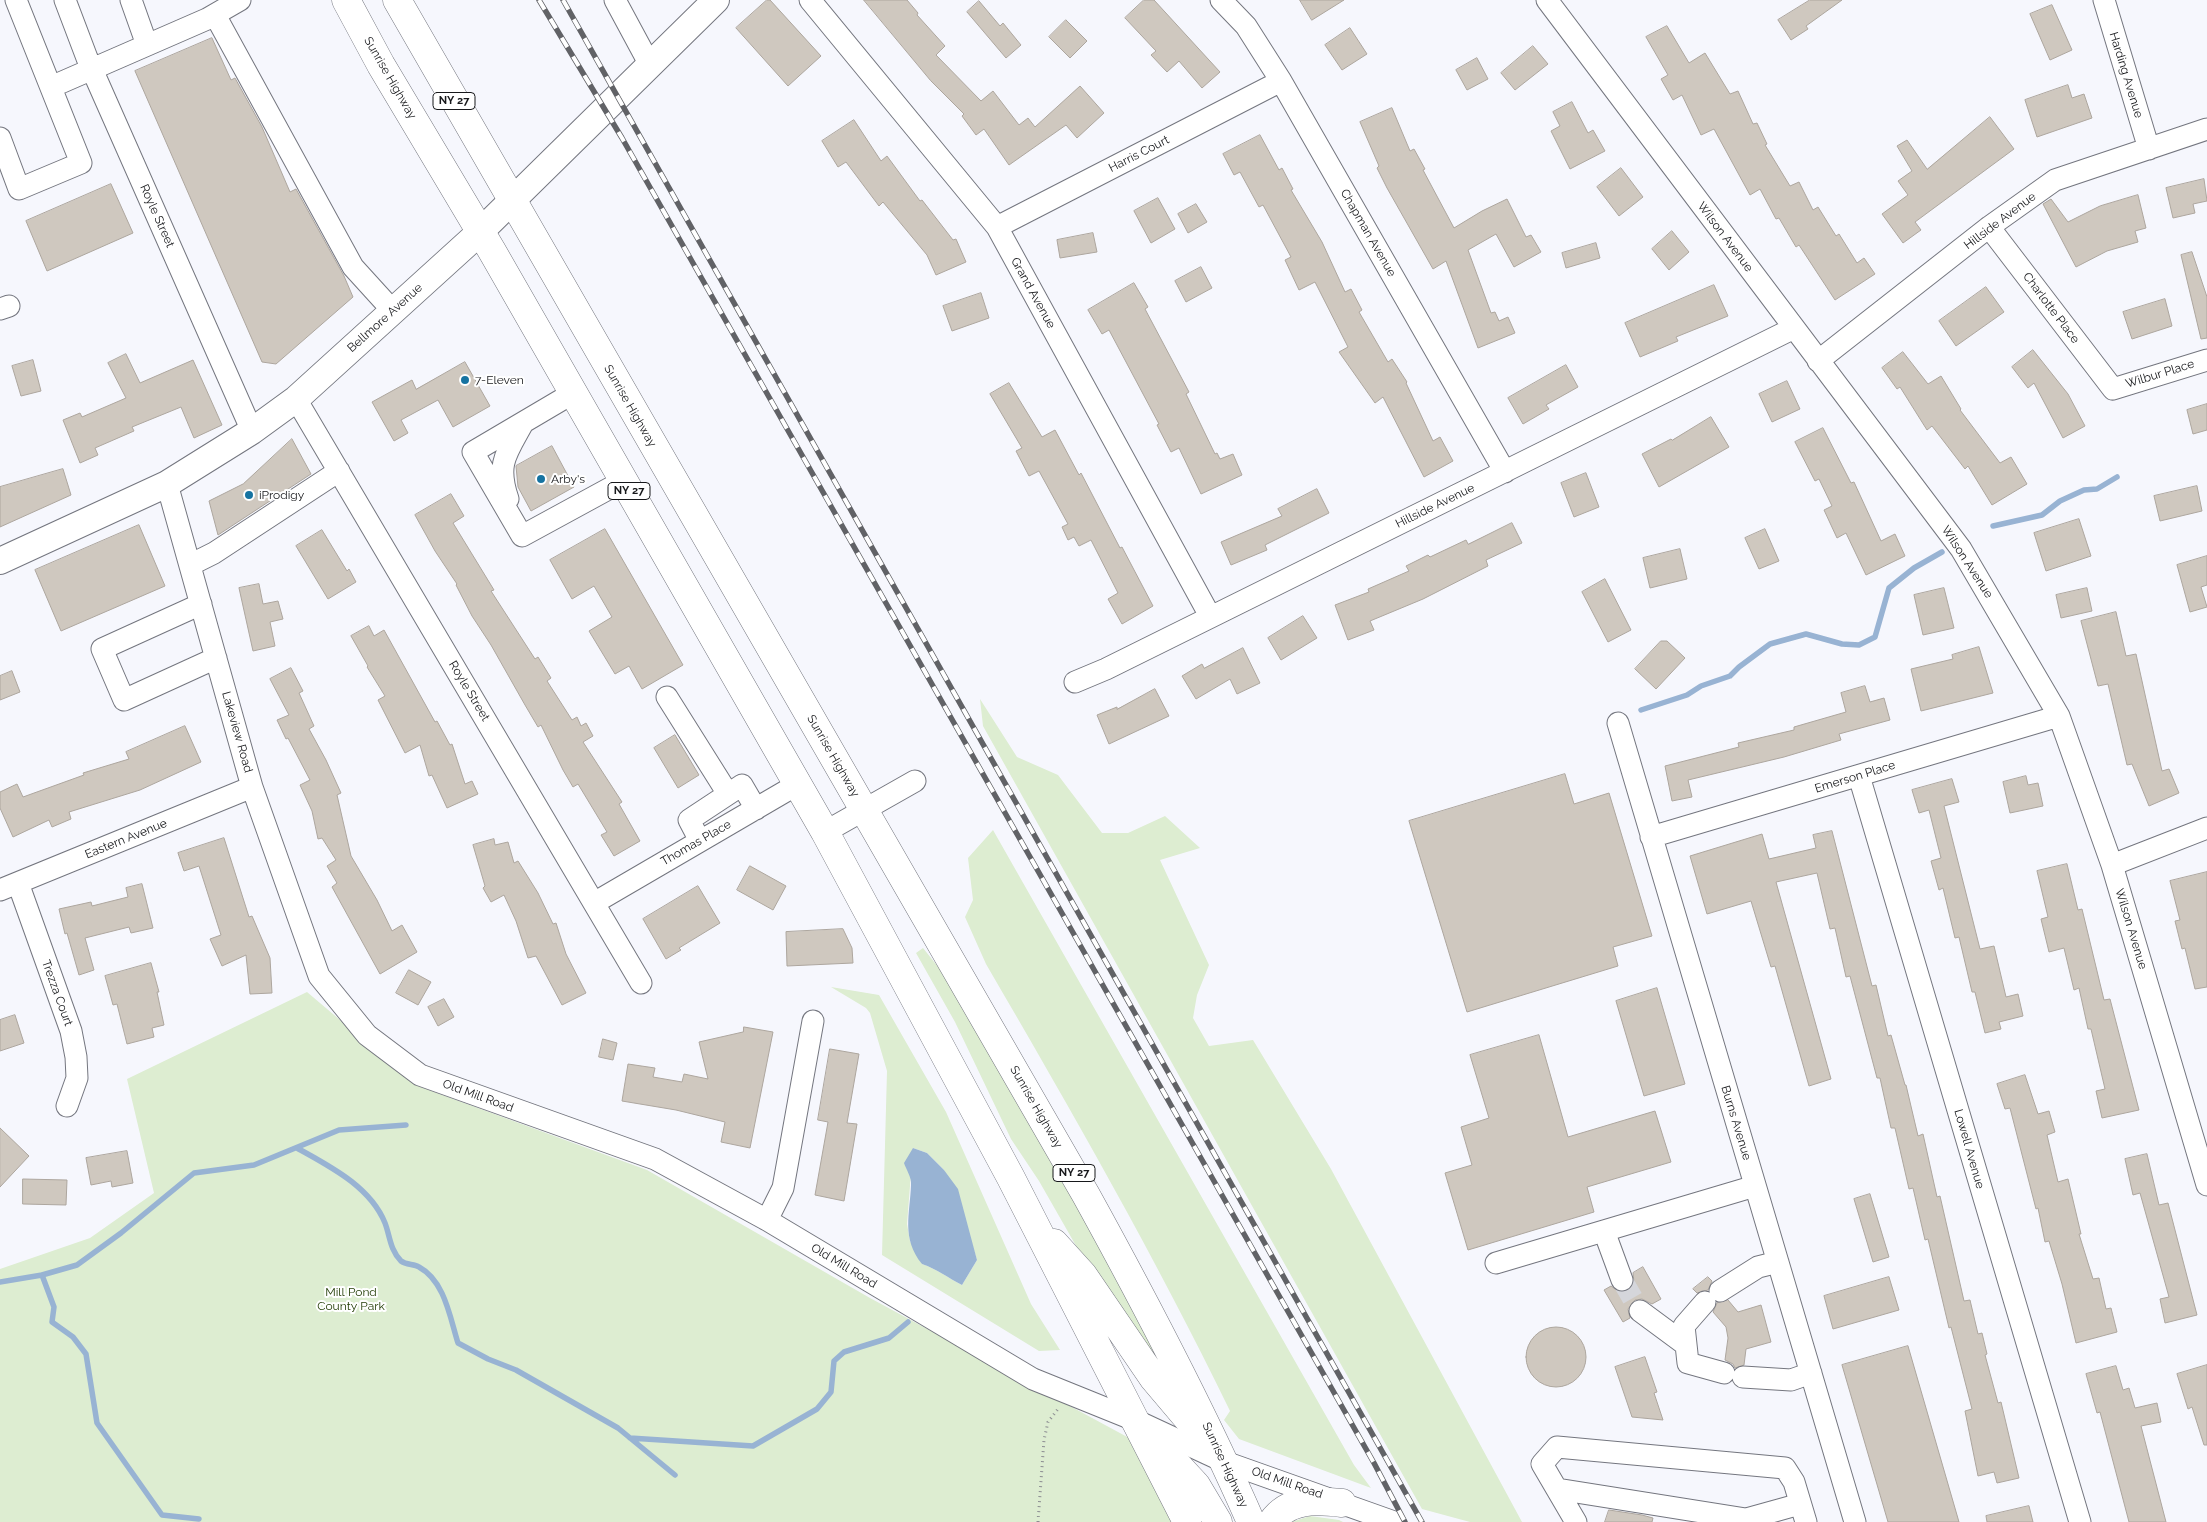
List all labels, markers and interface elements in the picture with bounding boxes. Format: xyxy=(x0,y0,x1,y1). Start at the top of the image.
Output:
street label: Harding Avenue xyxy=(2106,30,2146,120)
street label: Sunrise Highway xyxy=(361,34,419,122)
road number: NY 27 xyxy=(433,92,475,110)
street label: Harris Court xyxy=(1106,133,1172,175)
street label: Royle Street xyxy=(137,182,177,250)
street label: Chapman Avenue xyxy=(1337,187,1399,279)
street label: Hillside Avenue xyxy=(1961,189,2039,253)
street label: Wilson Avenue xyxy=(1694,199,1756,275)
street label: Grand Avenue xyxy=(1008,255,1058,331)
street label: Charlotte Place xyxy=(2020,270,2082,346)
street label: Bellmore Avenue xyxy=(345,281,425,355)
street label: Wilbur Place xyxy=(2124,357,2196,391)
street label: Sunrise Highway xyxy=(601,362,659,450)
place label: 7-Eleven xyxy=(475,373,524,387)
marker: 7-Eleven xyxy=(459,374,471,386)
place label: Arby's xyxy=(551,472,585,486)
marker: Arby's xyxy=(535,473,547,485)
street label: Hillside Avenue xyxy=(1393,481,1477,531)
road number: NY 27 xyxy=(608,482,650,500)
place label: iProdigy xyxy=(259,488,304,502)
marker: iProdigy xyxy=(243,489,255,501)
street label: Wilson Avenue xyxy=(1938,523,1996,601)
street label: Royle Street xyxy=(445,658,493,724)
street label: Lakeview Road xyxy=(219,690,255,774)
street label: Sunrise Highway xyxy=(804,712,862,800)
street label: Emerson Place xyxy=(1813,758,1897,796)
street label: Eastern Avenue xyxy=(83,816,169,862)
street label: Thomas Place xyxy=(658,817,734,869)
street label: Wilson Avenue xyxy=(2112,887,2150,971)
street label: Trezza Court xyxy=(38,958,76,1028)
street label: Sunrise Highway xyxy=(1007,1063,1065,1151)
street label: Old Mill Road xyxy=(441,1077,515,1115)
street label: Burns Avenue xyxy=(1718,1084,1754,1162)
street label: Lowell Avenue xyxy=(1951,1108,1987,1190)
road number: NY 27 xyxy=(1053,1164,1095,1182)
street label: Old Mill Road xyxy=(808,1241,880,1291)
park label: Mill Pond County Park xyxy=(317,1285,385,1313)
street label: Sunrise Highway xyxy=(1199,1420,1251,1510)
street label: Old Mill Road xyxy=(1250,1464,1324,1502)

